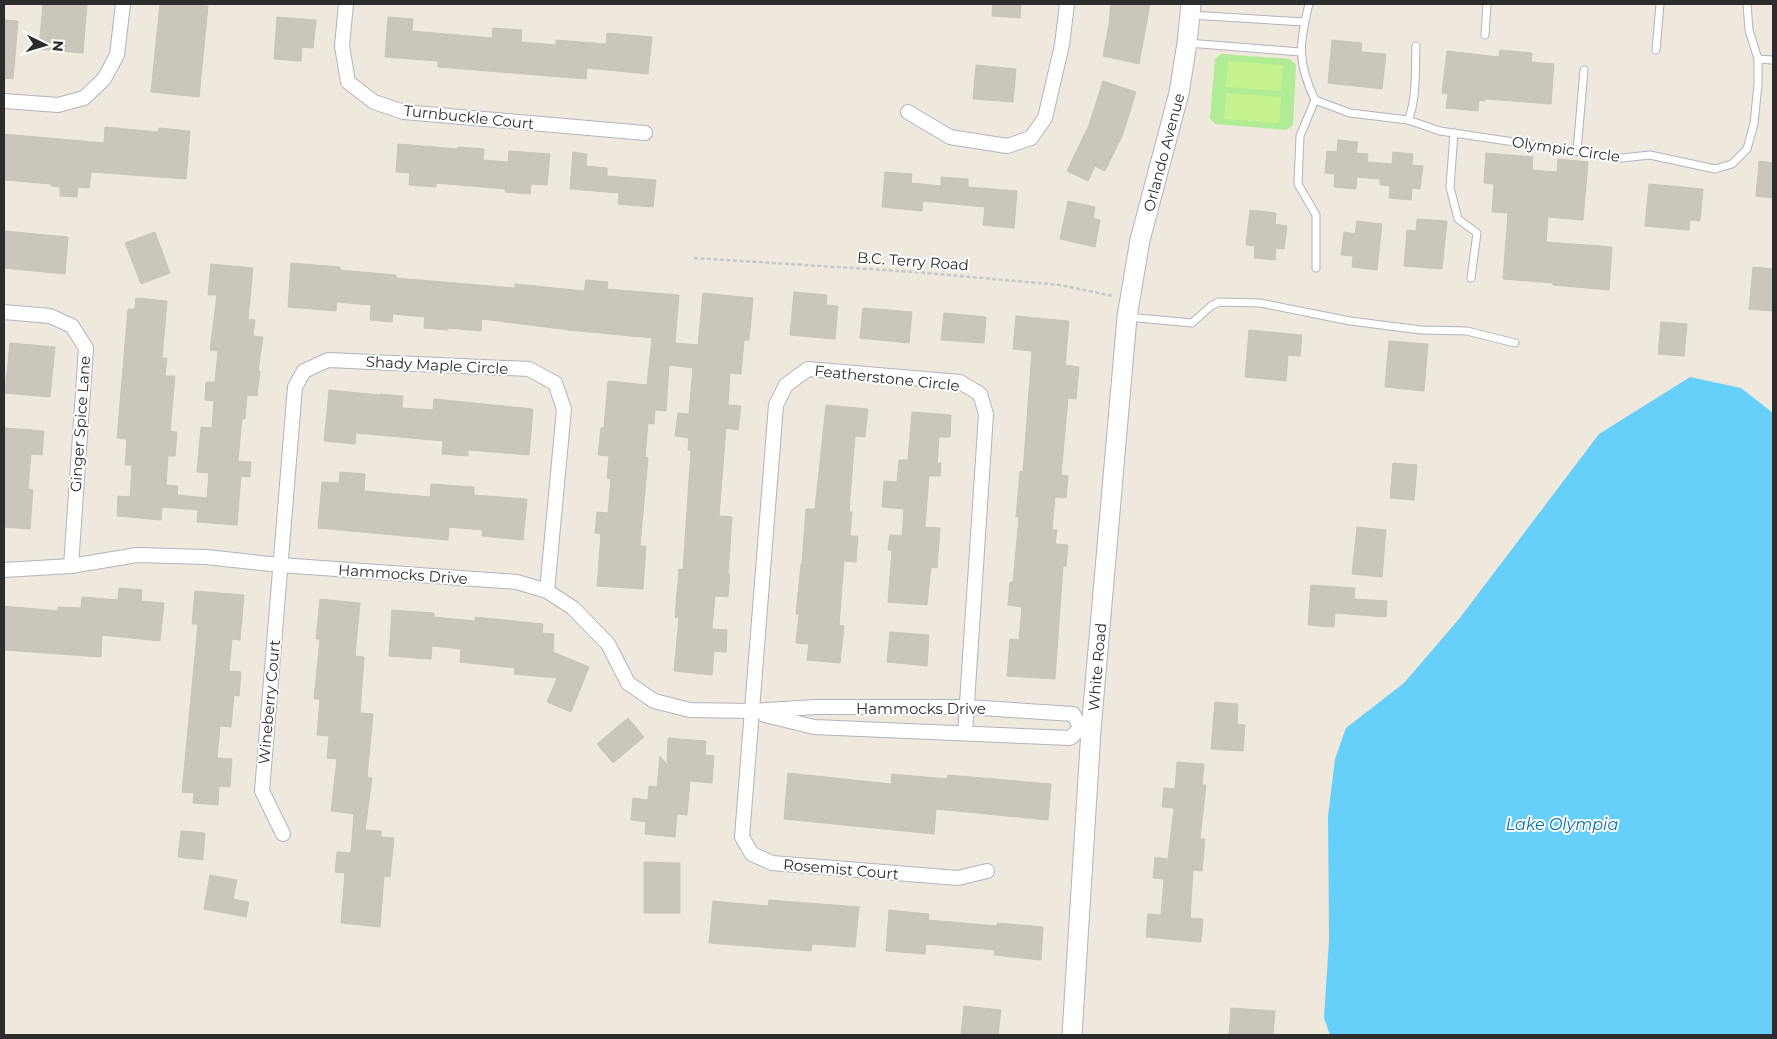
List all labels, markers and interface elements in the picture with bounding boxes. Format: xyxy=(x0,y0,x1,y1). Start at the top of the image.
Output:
north arrow xyxy=(20,20,70,70)
text: N xyxy=(48,40,67,53)
street label: Orlando Avenue xyxy=(1138,91,1188,214)
street label: Turnbuckle Court xyxy=(403,101,535,133)
street label: Olympic Circle xyxy=(1511,132,1621,166)
street label: B.C. Terry Road xyxy=(856,248,970,274)
street label: Shady Maple Circle xyxy=(365,352,509,378)
street label: Ginger Spice Lane xyxy=(66,355,94,493)
street label: Featherstone Circle xyxy=(814,361,960,395)
street label: Hammocks Drive xyxy=(338,560,468,588)
street label: White Road xyxy=(1083,622,1110,712)
street label: Wineberry Court xyxy=(254,639,284,765)
street label: Hammocks Drive xyxy=(856,699,986,718)
water label: Lake Olympia xyxy=(1506,815,1618,834)
street label: Rosemist Court xyxy=(782,854,900,884)

